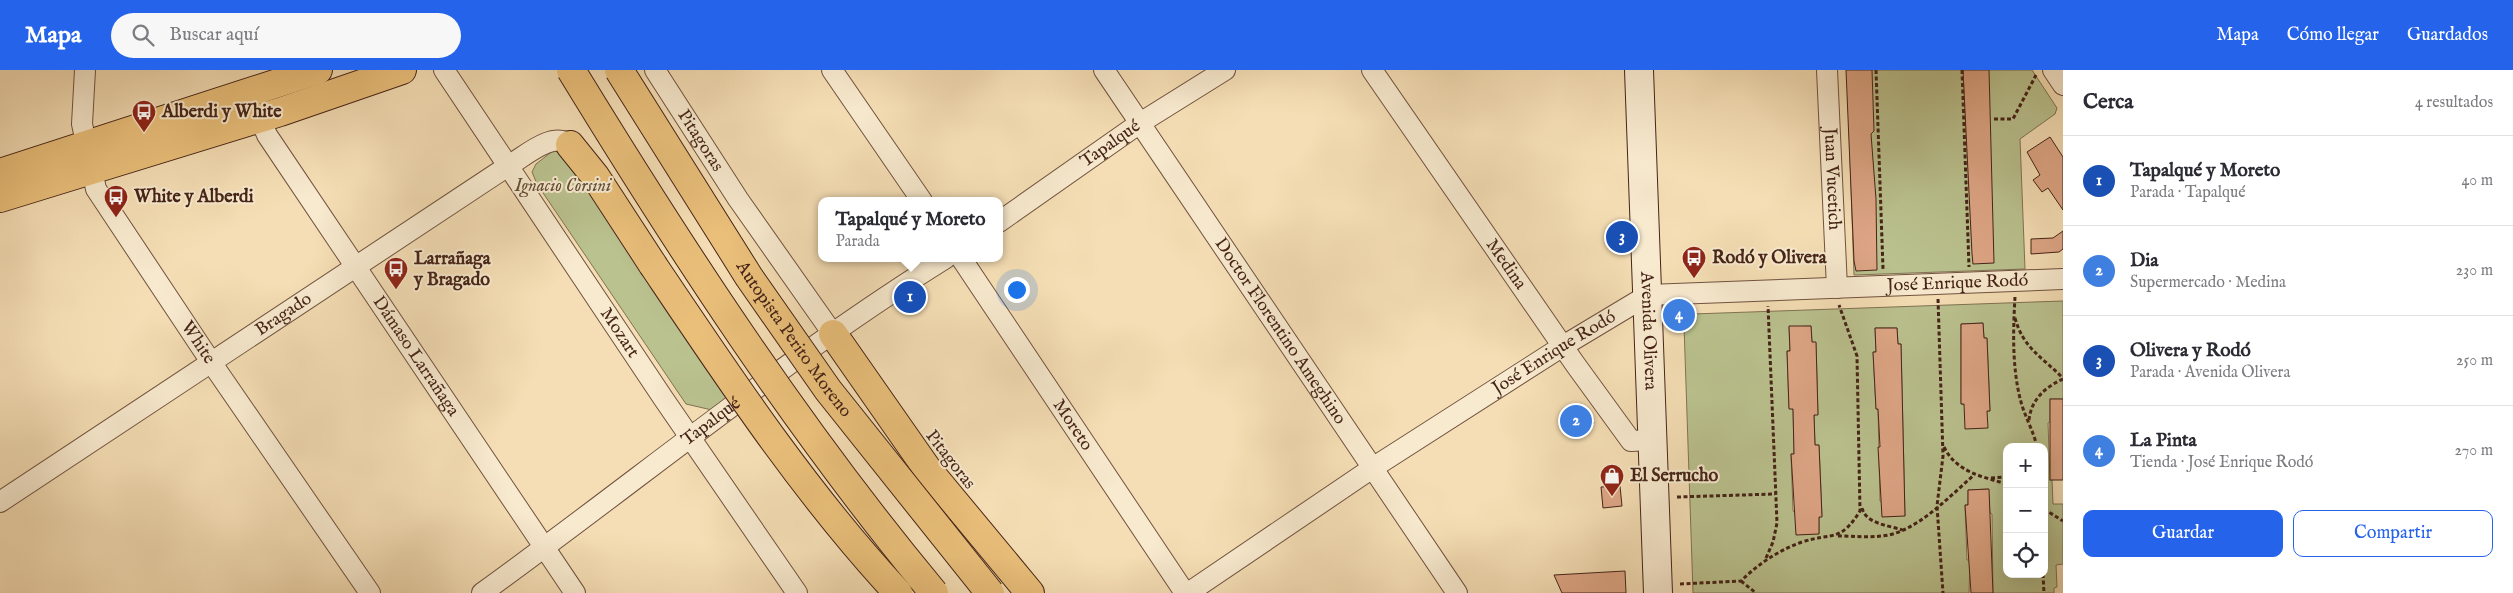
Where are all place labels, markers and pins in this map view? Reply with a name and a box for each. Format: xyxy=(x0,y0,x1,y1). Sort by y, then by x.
bus stop icon: Alberdi y White xyxy=(131,99,157,133)
place label: Alberdi y White xyxy=(161,101,282,124)
bus stop icon: White y Alberdi xyxy=(103,184,129,218)
place label: White y Alberdi xyxy=(133,186,254,209)
pin: 3 xyxy=(1606,218,1638,256)
bus stop icon: Rodó y Olivera xyxy=(1681,245,1707,279)
place label: Rodó y Olivera xyxy=(1712,247,1828,270)
place label: Larrañaga y Bragado xyxy=(413,248,492,292)
bus stop icon: Larrañaga y Bragado xyxy=(383,256,409,290)
pin: 1 xyxy=(894,278,926,316)
pin: 4 xyxy=(1663,296,1695,334)
pin: 2 xyxy=(1560,402,1592,440)
shop icon: El Serrucho xyxy=(1599,463,1625,497)
place label: El Serrucho xyxy=(1630,465,1719,488)

